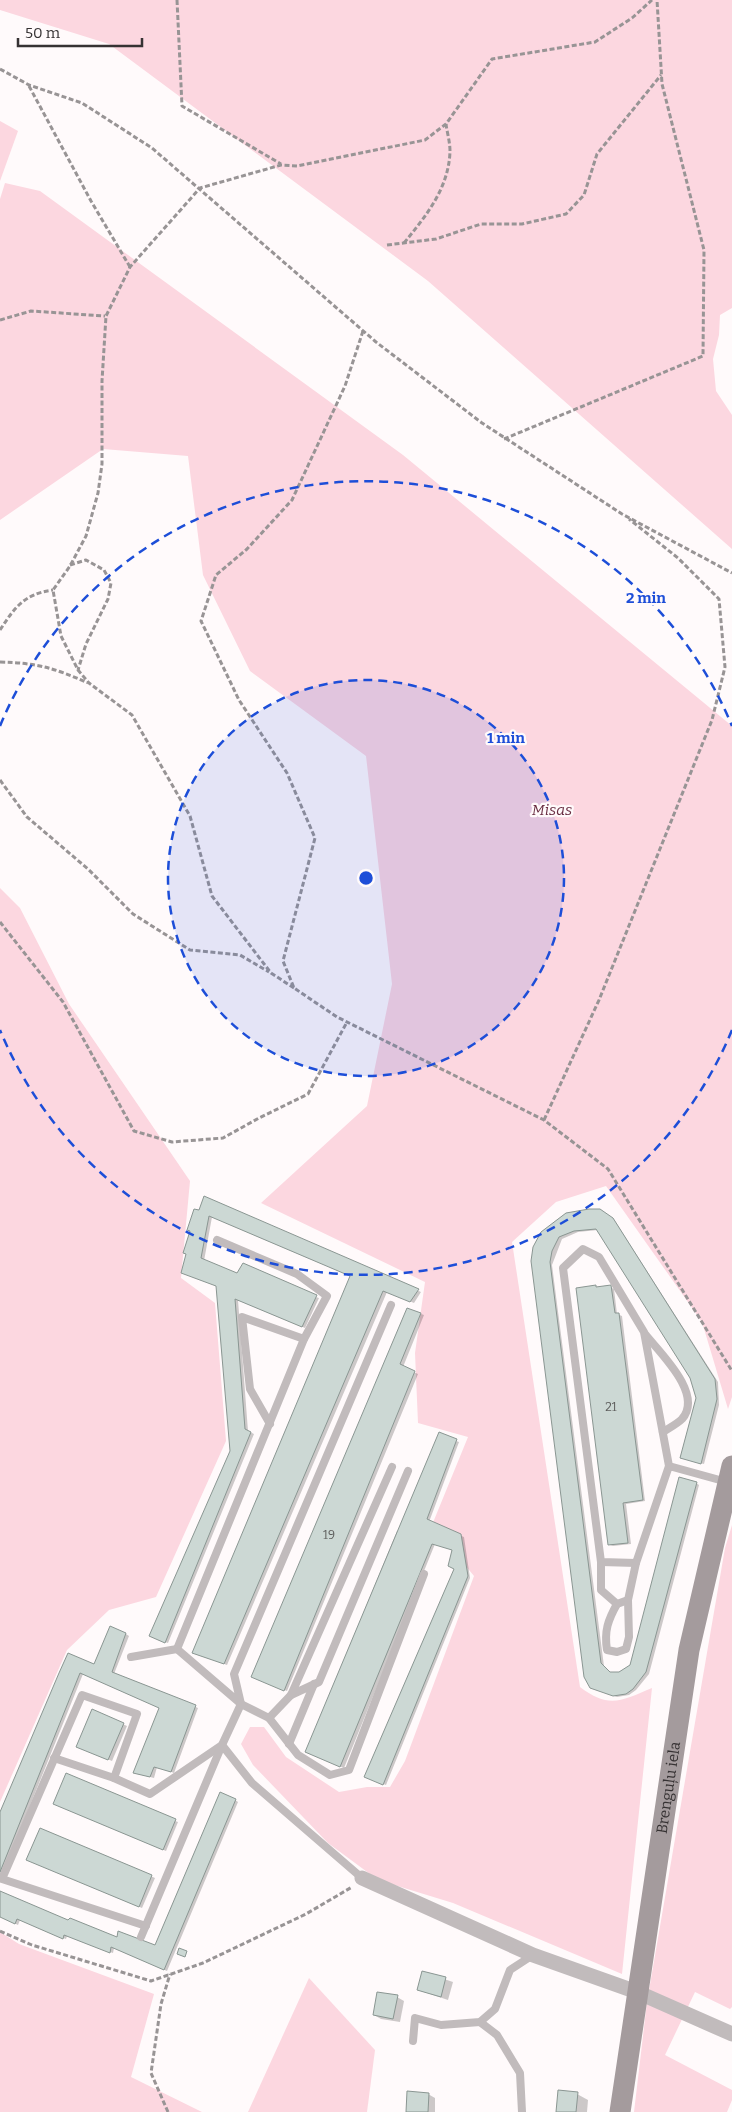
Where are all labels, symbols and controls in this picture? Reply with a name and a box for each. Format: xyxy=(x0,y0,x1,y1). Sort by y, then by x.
scale bar xyxy=(18,15,141,47)
text: 50 m xyxy=(25,24,61,42)
text: 2 min xyxy=(626,589,666,607)
text: 1 min xyxy=(487,729,525,747)
park label: Misas xyxy=(532,801,572,819)
centre of rings xyxy=(357,869,375,887)
house number: 21 xyxy=(605,1400,617,1414)
house number: 19 xyxy=(323,1528,335,1542)
street label: Brenguļu iela xyxy=(653,1740,684,1835)

